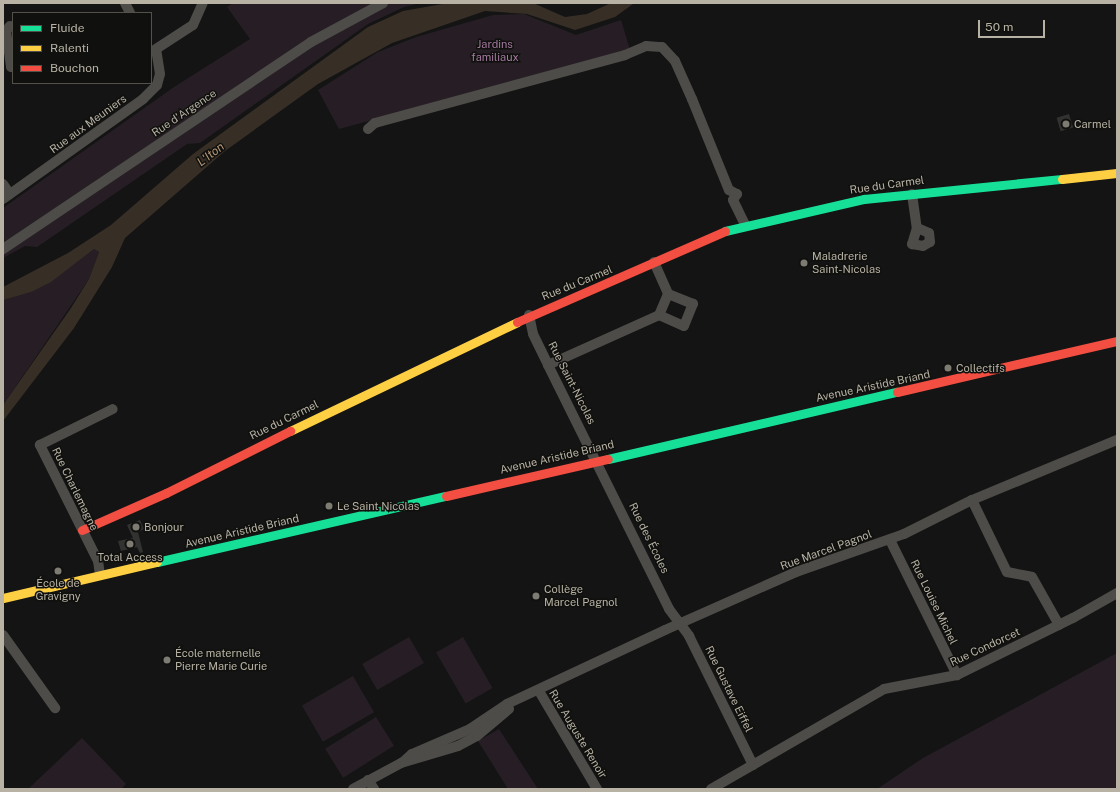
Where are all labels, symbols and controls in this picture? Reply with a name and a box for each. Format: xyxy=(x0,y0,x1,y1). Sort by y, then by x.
legend xyxy=(12,12,152,84)
scale bar xyxy=(980,12,1047,38)
text: 50 m xyxy=(985,20,1013,34)
text: Fluide xyxy=(50,21,85,35)
park label: Jardins familiaux xyxy=(471,38,519,64)
text: Ralenti xyxy=(50,41,89,55)
text: Bouchon xyxy=(50,61,99,75)
street label: Rue d'Argence xyxy=(149,87,219,139)
street label: Rue aux Meuniers xyxy=(47,92,129,156)
place label: Carmel xyxy=(1074,117,1111,131)
marker: Carmel xyxy=(1061,119,1071,129)
water label: L'Iton xyxy=(195,140,227,170)
street label: Rue du Carmel xyxy=(849,173,925,197)
place label: Maladrerie Saint-Nicolas xyxy=(812,250,881,276)
marker: Maladrerie Saint-Nicolas xyxy=(799,258,809,268)
street label: Rue du Carmel xyxy=(540,263,614,303)
street label: Rue Saint-Nicolas xyxy=(545,339,599,427)
place label: Collectifs xyxy=(956,361,1005,375)
marker: Collectifs xyxy=(943,363,953,373)
street label: Avenue Aristide Briand xyxy=(815,367,931,405)
street label: Rue du Carmel xyxy=(247,398,321,442)
street label: Avenue Aristide Briand xyxy=(499,437,615,477)
street label: Rue Charlemagne xyxy=(49,445,101,533)
place label: Le Saint Nicolas xyxy=(337,499,419,513)
street label: Rue des Écoles xyxy=(626,500,672,576)
marker: Le Saint Nicolas xyxy=(324,501,334,511)
street label: Avenue Aristide Briand xyxy=(184,511,300,551)
place label: Bonjour xyxy=(144,520,184,534)
marker: Bonjour xyxy=(131,522,141,532)
street label: Rue Marcel Pagnol xyxy=(778,527,874,573)
marker: Total Access xyxy=(125,539,135,549)
place label: Total Access xyxy=(98,550,162,564)
street label: Rue Louise Michel xyxy=(908,557,960,647)
marker: École de Gravigny xyxy=(53,566,63,576)
place label: École de Gravigny xyxy=(35,577,81,603)
place label: Collège Marcel Pagnol xyxy=(544,583,618,609)
marker: Collège Marcel Pagnol xyxy=(531,591,541,601)
street label: Rue Condorcet xyxy=(948,625,1022,669)
street label: Rue Gustave Eiffel xyxy=(702,644,756,734)
place label: École maternelle Pierre Marie Curie xyxy=(175,647,267,673)
marker: École maternelle Pierre Marie Curie xyxy=(162,655,172,665)
street label: Rue Auguste Renoir xyxy=(546,687,610,781)

